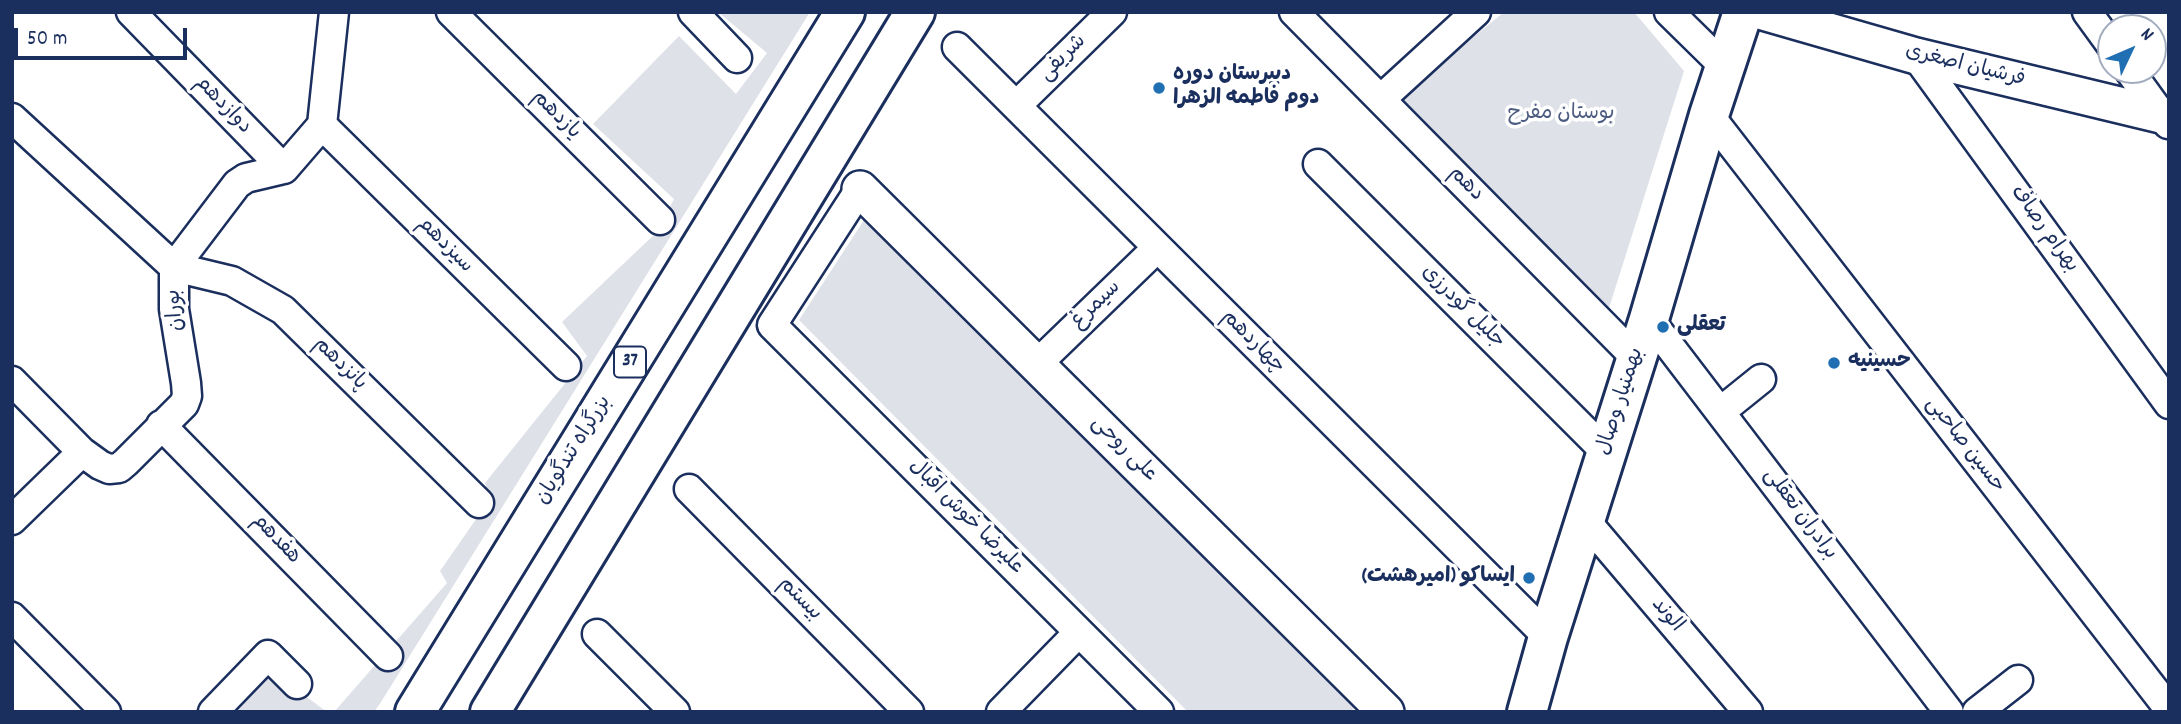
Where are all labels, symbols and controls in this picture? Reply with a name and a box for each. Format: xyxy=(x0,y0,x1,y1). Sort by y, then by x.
scale bar xyxy=(18,14,191,58)
north arrow xyxy=(2097,14,2167,84)
text: N xyxy=(2133,23,2159,48)
text: 50 m xyxy=(27,25,67,55)
street label: شریفی xyxy=(1035,30,1093,88)
street label: فرشیان اصغری xyxy=(1902,40,2028,94)
place label: دبیرستان دوره دوم فاطمه الزهرا xyxy=(1173,63,1319,113)
street label: دوازدهم xyxy=(188,72,256,140)
marker: دبیرستان دوره دوم فاطمه الزهرا xyxy=(1151,80,1167,96)
street label: یازدهم xyxy=(525,86,585,146)
park label: بوستان مفرح xyxy=(1507,102,1615,128)
street label: دهم xyxy=(1442,162,1488,208)
street label: بهرام رصاف xyxy=(2003,182,2083,278)
street label: سیزدهم xyxy=(410,212,478,280)
street label: جلیل گودرزی xyxy=(1415,261,1509,355)
street label: سیمرغ xyxy=(1067,276,1127,336)
street label: بوران xyxy=(163,288,191,332)
street label: چهاردهم xyxy=(1215,306,1289,380)
place label: تعقلی xyxy=(1677,314,1726,340)
marker: تعقلی xyxy=(1655,319,1671,335)
street label: پانزدهم xyxy=(307,333,371,397)
street label: بهمنیار وصال xyxy=(1593,345,1651,459)
road number: 37 xyxy=(614,346,646,378)
place label: حسینیه xyxy=(1848,350,1911,376)
marker: حسینیه xyxy=(1826,355,1842,371)
street label: بزرگراه تندگویان xyxy=(531,392,619,510)
street label: حسین صاحبی xyxy=(1919,393,2009,499)
street label: علی روحی xyxy=(1085,412,1161,488)
street label: علیرضا خوش اقبال xyxy=(902,455,1028,581)
street label: برادران تعقلی xyxy=(1756,464,1842,566)
street label: هفدهم xyxy=(245,509,305,571)
place label: ایساکو (امیرهشت) xyxy=(1362,565,1515,591)
marker: ایساکو (امیرهشت) xyxy=(1521,570,1537,586)
street label: بیستم xyxy=(772,573,826,627)
street label: الوند xyxy=(1644,594,1688,638)

